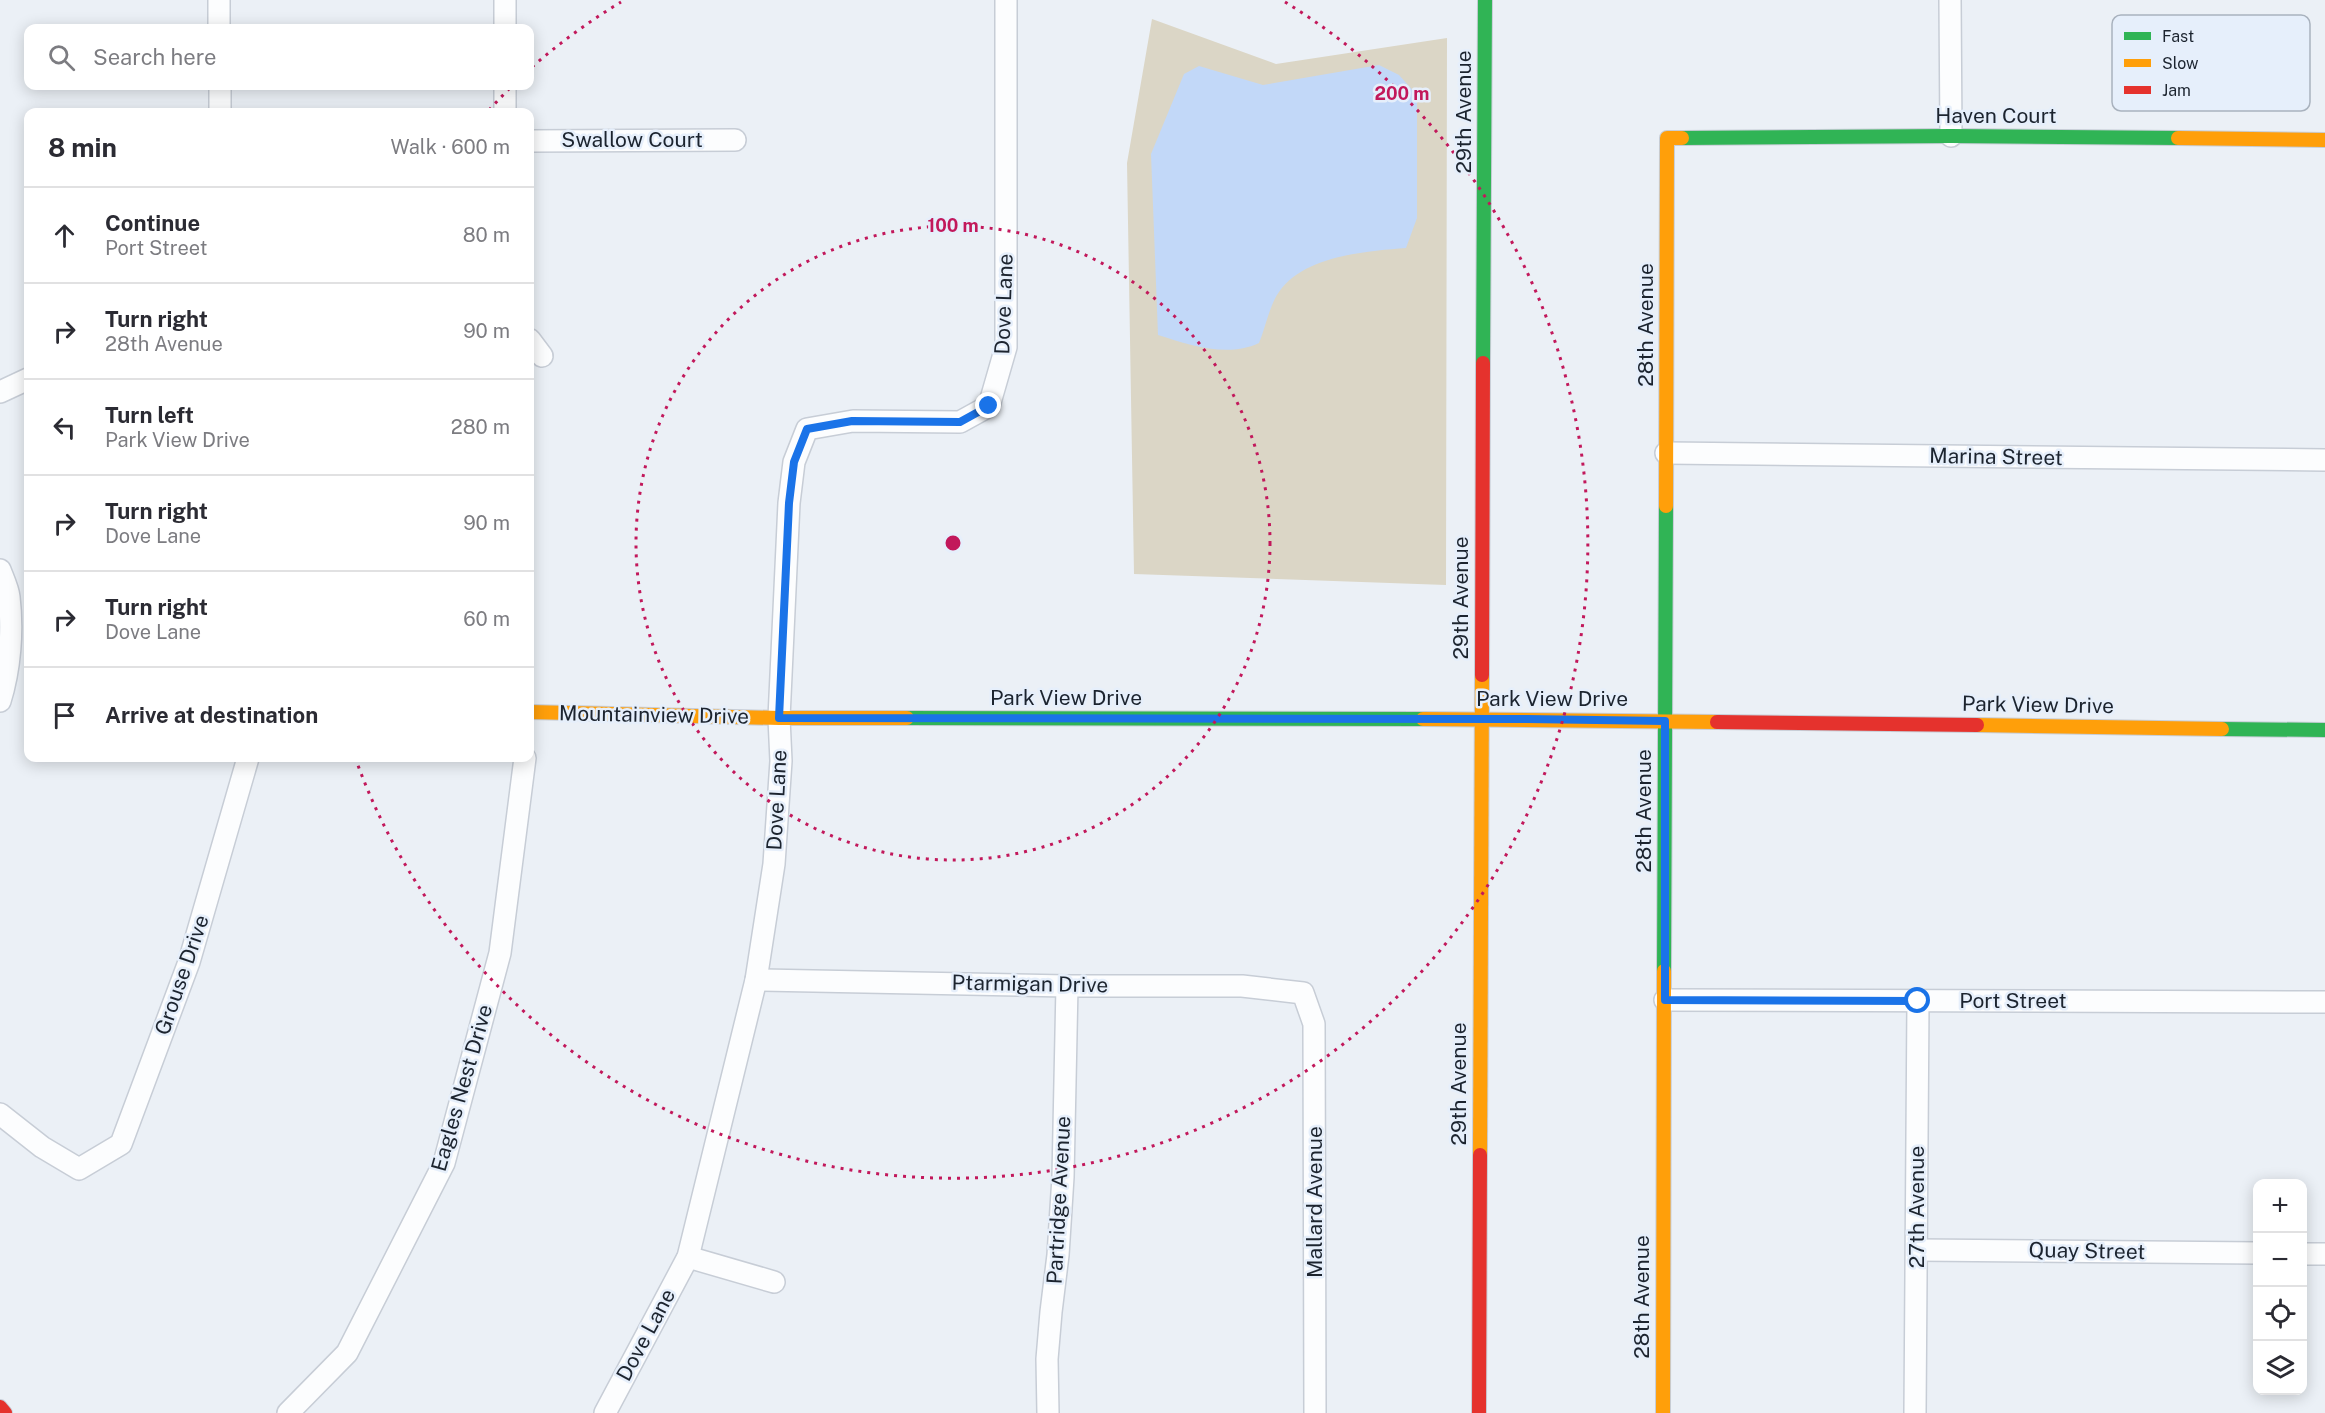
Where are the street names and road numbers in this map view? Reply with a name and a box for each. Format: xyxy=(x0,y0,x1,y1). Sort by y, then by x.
street label: 29th Avenue xyxy=(1451,50,1476,174)
street label: Haven Court xyxy=(1935,103,2057,128)
street label: Swallow Court xyxy=(561,127,703,152)
street label: Dove Lane xyxy=(989,253,1018,355)
street label: 28th Avenue xyxy=(1633,263,1658,387)
street label: Marina Street xyxy=(1929,443,2063,470)
street label: 29th Avenue xyxy=(1448,536,1473,660)
street label: Park View Drive xyxy=(990,685,1142,710)
street label: Park View Drive xyxy=(1476,686,1628,711)
street label: Park View Drive xyxy=(1962,691,2114,718)
street label: Mountainview Drive xyxy=(559,700,749,729)
street label: Dove Lane xyxy=(761,749,792,851)
street label: 28th Avenue xyxy=(1631,749,1656,873)
street label: Grouse Drive xyxy=(149,912,214,1038)
street label: Ptarmigan Drive xyxy=(951,970,1109,997)
street label: Port Street xyxy=(1959,988,2067,1013)
street label: Eagles Nest Drive xyxy=(426,1002,497,1174)
street label: 29th Avenue xyxy=(1446,1022,1471,1146)
street label: Partridge Avenue xyxy=(1042,1115,1075,1285)
street label: Mallard Avenue xyxy=(1302,1126,1327,1278)
street label: 27th Avenue xyxy=(1904,1146,1929,1268)
street label: 28th Avenue xyxy=(1629,1235,1654,1359)
street label: Quay Street xyxy=(2028,1237,2146,1264)
street label: Dove Lane xyxy=(611,1284,680,1385)

